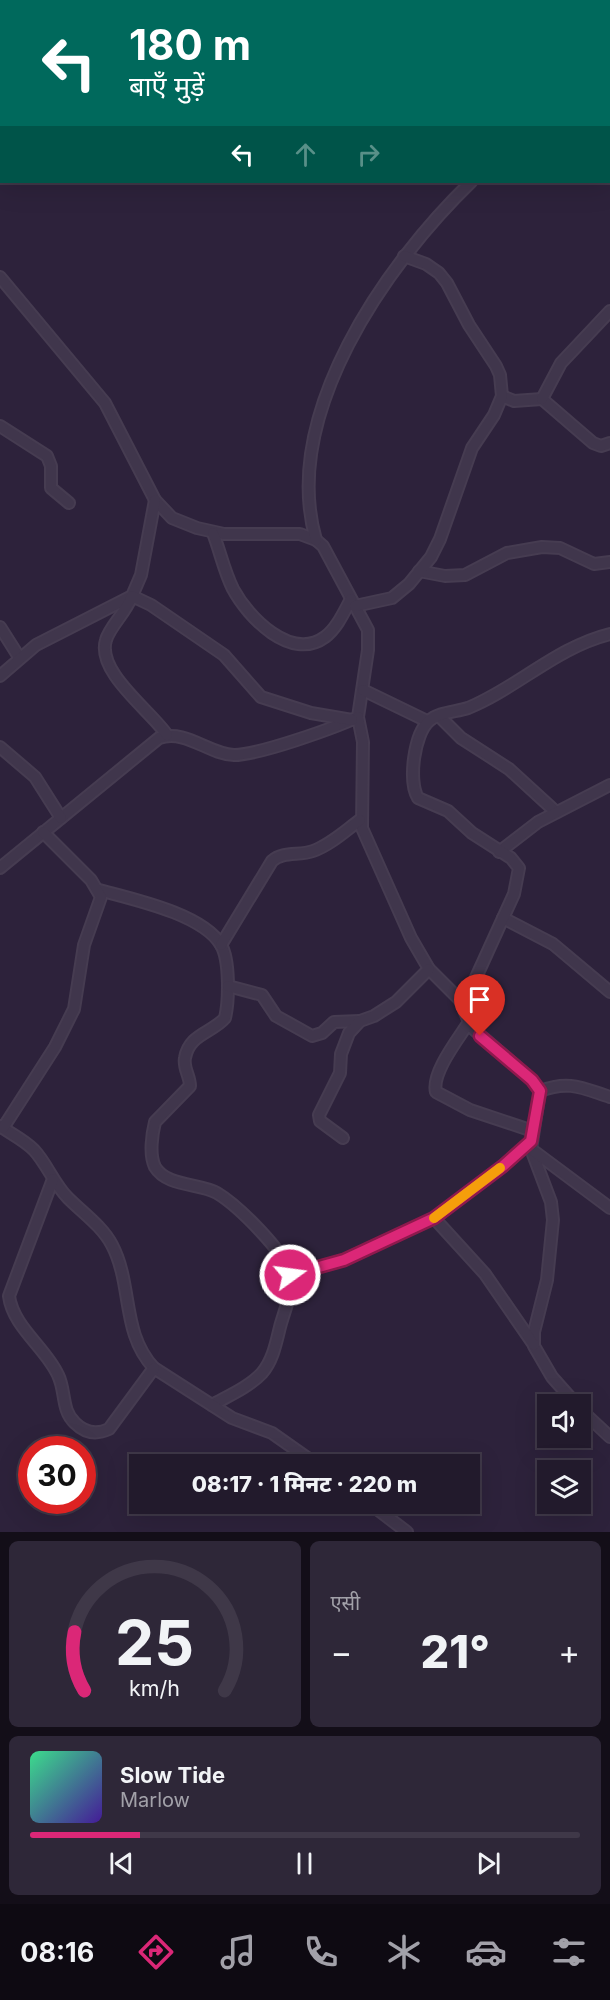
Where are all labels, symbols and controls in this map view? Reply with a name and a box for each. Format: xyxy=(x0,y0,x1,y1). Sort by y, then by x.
text: 180 m xyxy=(129,19,251,70)
icon: left xyxy=(30,24,108,102)
text: बाएँ मुड़ें xyxy=(129,70,205,103)
icon: left xyxy=(226,138,259,171)
icon: ahead xyxy=(289,138,322,171)
icon: right xyxy=(352,138,385,171)
pin xyxy=(454,974,505,1036)
icon: arrive xyxy=(463,983,496,1016)
position arrow xyxy=(258,1243,322,1307)
map controls xyxy=(537,1394,591,1514)
button: sound xyxy=(537,1394,591,1448)
speed limit sign: 30 xyxy=(18,1436,96,1514)
button: layers xyxy=(537,1460,591,1514)
text: 08:17 · 1 मिनट · 220 m xyxy=(192,1471,417,1497)
text: एसी xyxy=(331,1591,360,1615)
text: 25 xyxy=(115,1605,194,1680)
text: 21° xyxy=(421,1624,490,1679)
text: − xyxy=(331,1632,352,1672)
text: + xyxy=(558,1632,580,1672)
text: km/h xyxy=(129,1675,180,1701)
text: Slow Tide xyxy=(120,1762,225,1788)
text: Marlow xyxy=(120,1788,190,1812)
icon: previous xyxy=(105,1847,138,1880)
icon: pause xyxy=(288,1847,321,1880)
icon: next xyxy=(472,1847,505,1880)
icon: directions xyxy=(135,1931,177,1973)
icon: music xyxy=(217,1931,259,1973)
icon: phone xyxy=(300,1931,342,1973)
icon: climate xyxy=(383,1931,425,1973)
icon: car xyxy=(465,1931,507,1973)
icon: filters xyxy=(548,1931,590,1973)
text: 08:16 xyxy=(20,1936,94,1969)

